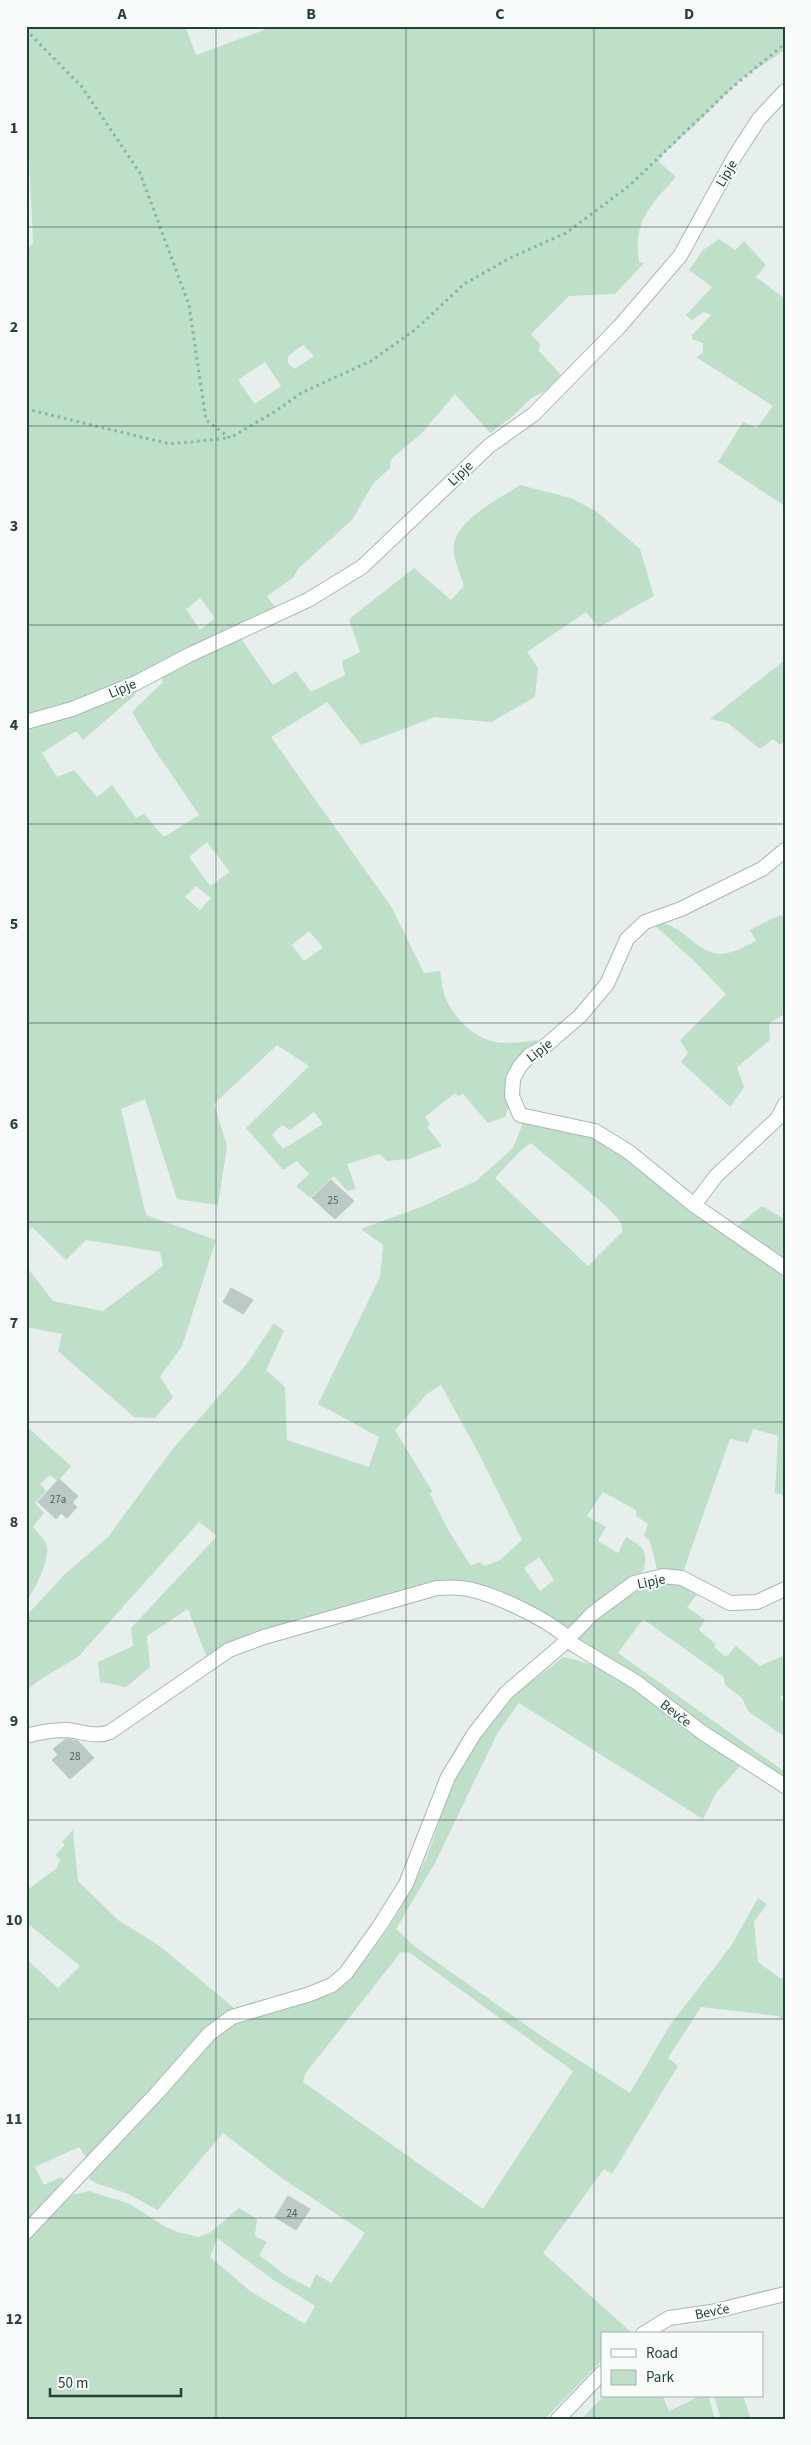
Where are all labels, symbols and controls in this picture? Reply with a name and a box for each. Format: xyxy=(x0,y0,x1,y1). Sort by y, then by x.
text: A xyxy=(116,3,127,25)
text: B xyxy=(306,3,316,25)
text: C xyxy=(495,3,505,25)
text: D xyxy=(684,3,694,25)
text: 1 xyxy=(10,117,18,139)
street label: Lipje xyxy=(711,156,743,191)
text: 2 xyxy=(10,316,18,338)
street label: Lipje xyxy=(444,457,478,491)
text: 3 xyxy=(10,515,18,537)
street label: Lipje xyxy=(105,674,139,704)
text: 4 xyxy=(10,714,19,736)
text: 5 xyxy=(10,913,18,935)
street label: Lipje xyxy=(522,1034,557,1067)
text: 6 xyxy=(10,1113,18,1135)
house number: 25 xyxy=(328,1193,338,1208)
text: 7 xyxy=(10,1312,18,1334)
house number: 27a xyxy=(50,1492,66,1507)
text: 8 xyxy=(10,1511,18,1533)
street label: Lipje xyxy=(635,1569,667,1595)
street label: Bevče xyxy=(656,1695,695,1732)
text: 9 xyxy=(10,1710,18,1732)
house number: 28 xyxy=(70,1749,81,1764)
text: 10 xyxy=(6,1909,22,1931)
text: 11 xyxy=(6,2108,22,2130)
house number: 24 xyxy=(287,2206,298,2221)
street label: Bevče xyxy=(693,2299,731,2325)
text: 12 xyxy=(6,2308,22,2330)
legend xyxy=(601,2332,764,2398)
text: Road xyxy=(646,2343,678,2364)
scale bar xyxy=(50,2365,181,2397)
text: Park xyxy=(646,2367,675,2388)
text: 50 m xyxy=(58,2373,88,2394)

